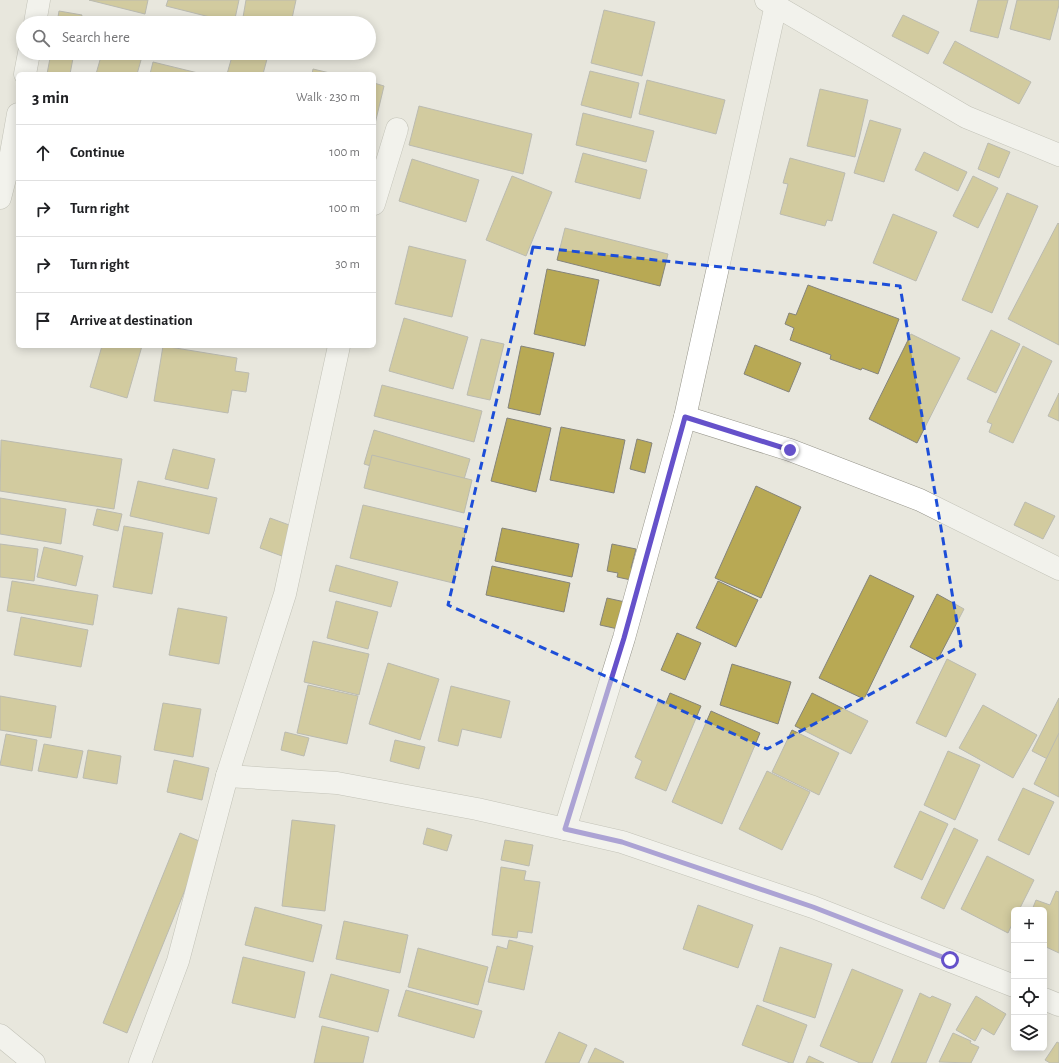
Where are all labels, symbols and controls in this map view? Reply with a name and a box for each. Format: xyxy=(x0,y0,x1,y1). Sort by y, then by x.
search box xyxy=(16,16,376,60)
icon: search xyxy=(30,27,52,49)
text: Search here xyxy=(62,30,130,45)
text: 3 min xyxy=(32,89,69,106)
text: Walk · 230 m xyxy=(296,91,360,104)
icon: ahead xyxy=(32,142,54,164)
text: Continue xyxy=(70,145,125,160)
text: 100 m xyxy=(329,146,360,159)
icon: right xyxy=(32,198,54,220)
text: Turn right xyxy=(70,201,129,216)
text: 100 m xyxy=(329,202,360,215)
icon: right xyxy=(32,254,54,276)
text: Turn right xyxy=(70,257,129,272)
text: 30 m xyxy=(335,258,360,271)
icon: arrive xyxy=(32,310,54,332)
text: Arrive at destination xyxy=(70,313,193,328)
route end xyxy=(781,441,799,459)
map controls xyxy=(1011,907,1047,1051)
button: + xyxy=(1011,907,1047,943)
button: − xyxy=(1011,943,1047,979)
route start xyxy=(941,951,959,969)
button: locate xyxy=(1011,979,1047,1015)
button: layers xyxy=(1011,1015,1047,1051)

